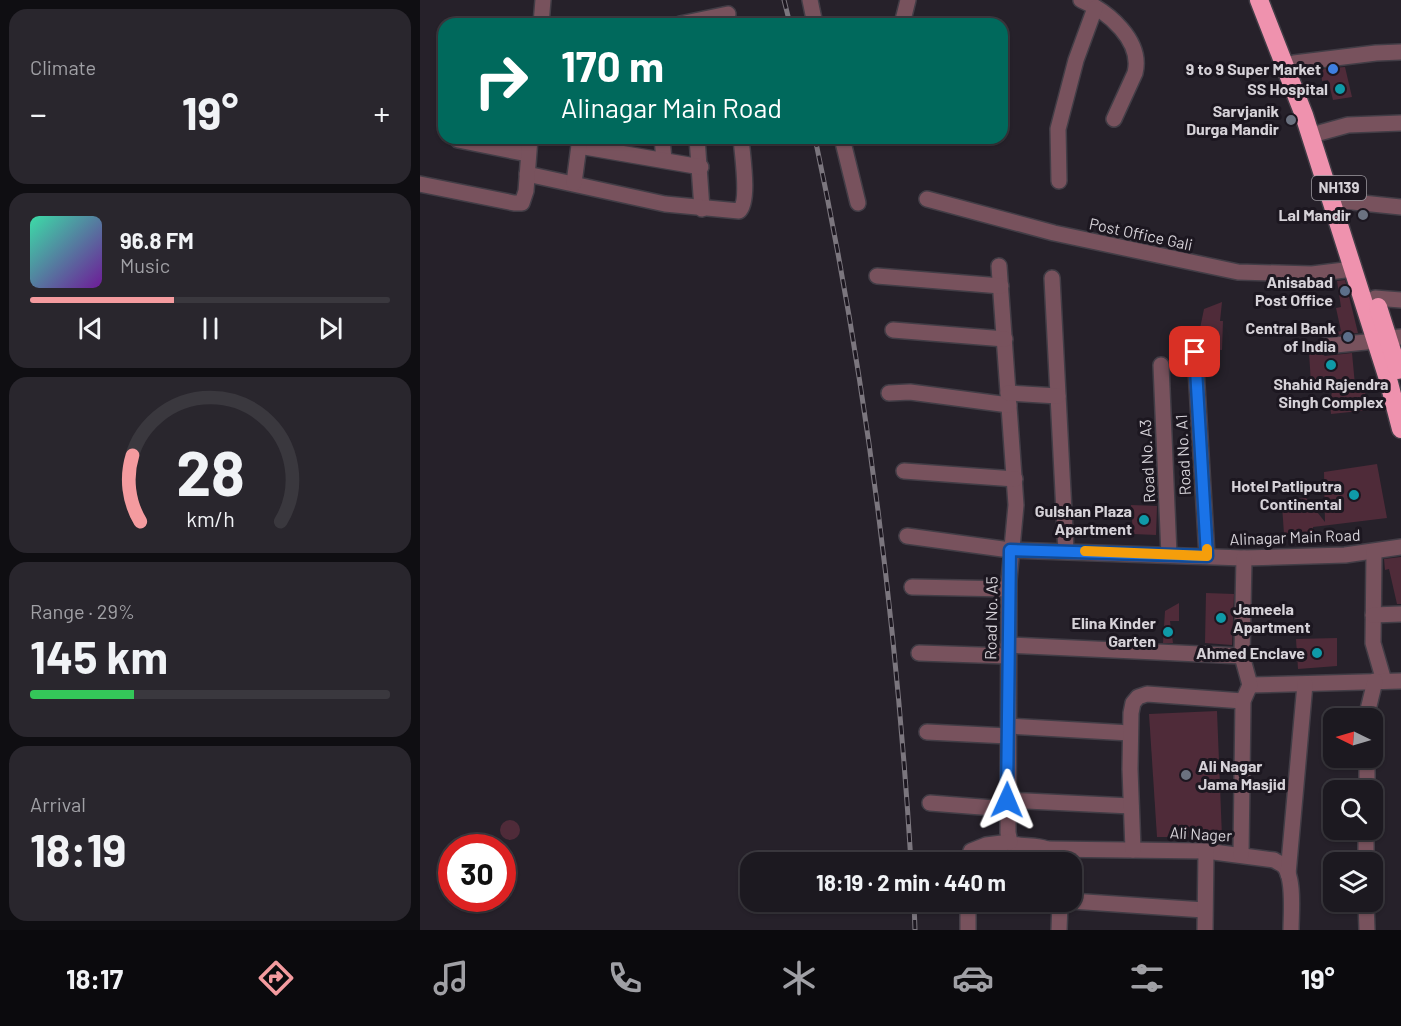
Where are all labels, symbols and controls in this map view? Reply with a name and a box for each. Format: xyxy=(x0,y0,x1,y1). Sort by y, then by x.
text: 170 m xyxy=(561,40,664,90)
icon: right xyxy=(462,42,540,120)
text: Climate xyxy=(30,55,96,79)
place label: 9 to 9 Super Market xyxy=(1186,59,1321,78)
marker: 9 to 9 Super Market xyxy=(1326,62,1340,76)
place label: SS Hospital xyxy=(1247,79,1328,98)
marker: SS Hospital xyxy=(1333,82,1347,96)
text: 19° xyxy=(182,85,238,139)
text: Alinagar Main Road xyxy=(561,91,782,123)
text: − xyxy=(30,93,47,133)
text: + xyxy=(374,93,390,133)
place label: Sarvjanik Durga Mandir xyxy=(1186,101,1279,138)
marker: Sarvjanik Durga Mandir xyxy=(1284,113,1298,127)
road number: NH139 xyxy=(1312,176,1366,200)
place label: Lal Mandir xyxy=(1278,205,1351,224)
marker: Lal Mandir xyxy=(1356,208,1370,222)
street label: Post Office Gali xyxy=(1088,213,1195,254)
text: 96.8 FM xyxy=(120,227,194,253)
text: Music xyxy=(120,253,170,277)
place label: Anisabad Post Office xyxy=(1255,272,1333,309)
marker: Anisabad Post Office xyxy=(1338,284,1352,298)
icon: previous xyxy=(74,312,107,345)
icon: pause xyxy=(194,312,227,345)
icon: next xyxy=(314,312,347,345)
place label: Central Bank of India xyxy=(1246,318,1336,355)
pin xyxy=(1169,326,1220,377)
marker: Central Bank of India xyxy=(1341,330,1355,344)
icon: arrive xyxy=(1178,335,1211,368)
marker: Shahid Rajendra Singh Complex xyxy=(1324,358,1338,372)
place label: Shahid Rajendra Singh Complex xyxy=(1273,374,1389,411)
street label: Road No. A1 xyxy=(1171,414,1194,496)
street label: Road No. A3 xyxy=(1135,419,1158,503)
text: 28 xyxy=(176,434,244,508)
place label: Hotel Patliputra Continental xyxy=(1231,476,1342,513)
marker: Hotel Patliputra Continental xyxy=(1347,488,1361,502)
place label: Gulshan Plaza Apartment xyxy=(1035,501,1132,538)
text: km/h xyxy=(186,506,234,531)
marker: Gulshan Plaza Apartment xyxy=(1137,513,1151,527)
street label: Alinagar Main Road xyxy=(1229,525,1361,548)
street label: Road No. A5 xyxy=(980,576,1001,660)
text: Range · 29% xyxy=(30,599,135,623)
place label: Jameela Apartment xyxy=(1233,599,1310,636)
marker: Jameela Apartment xyxy=(1214,611,1228,625)
place label: Elina Kinder Garten xyxy=(1072,613,1156,650)
marker: Elina Kinder Garten xyxy=(1161,625,1175,639)
text: 145 km xyxy=(30,629,168,683)
place label: Ahmed Enclave xyxy=(1196,643,1305,662)
marker: Ahmed Enclave xyxy=(1310,646,1324,660)
north arrow xyxy=(1323,708,1383,768)
map controls xyxy=(1323,708,1383,912)
place label: Ali Nagar Jama Masjid xyxy=(1198,756,1286,793)
position arrow xyxy=(975,768,1039,832)
marker: Ali Nagar Jama Masjid xyxy=(1179,768,1193,782)
button: search xyxy=(1323,780,1383,840)
text: Arrival xyxy=(30,792,86,816)
text: 18:19 xyxy=(30,822,126,876)
street label: Ali Nager xyxy=(1169,822,1233,845)
speed limit sign: 30 xyxy=(438,834,516,912)
button: layers xyxy=(1323,852,1383,912)
text: 18:19 · 2 min · 440 m xyxy=(816,869,1006,895)
icon: directions xyxy=(255,957,297,999)
icon: music xyxy=(430,957,472,999)
icon: phone xyxy=(604,957,646,999)
icon: climate xyxy=(778,957,820,999)
icon: car xyxy=(952,957,994,999)
icon: filters xyxy=(1126,957,1168,999)
text: 18:17 xyxy=(66,962,123,994)
text: 19° xyxy=(1301,962,1335,994)

